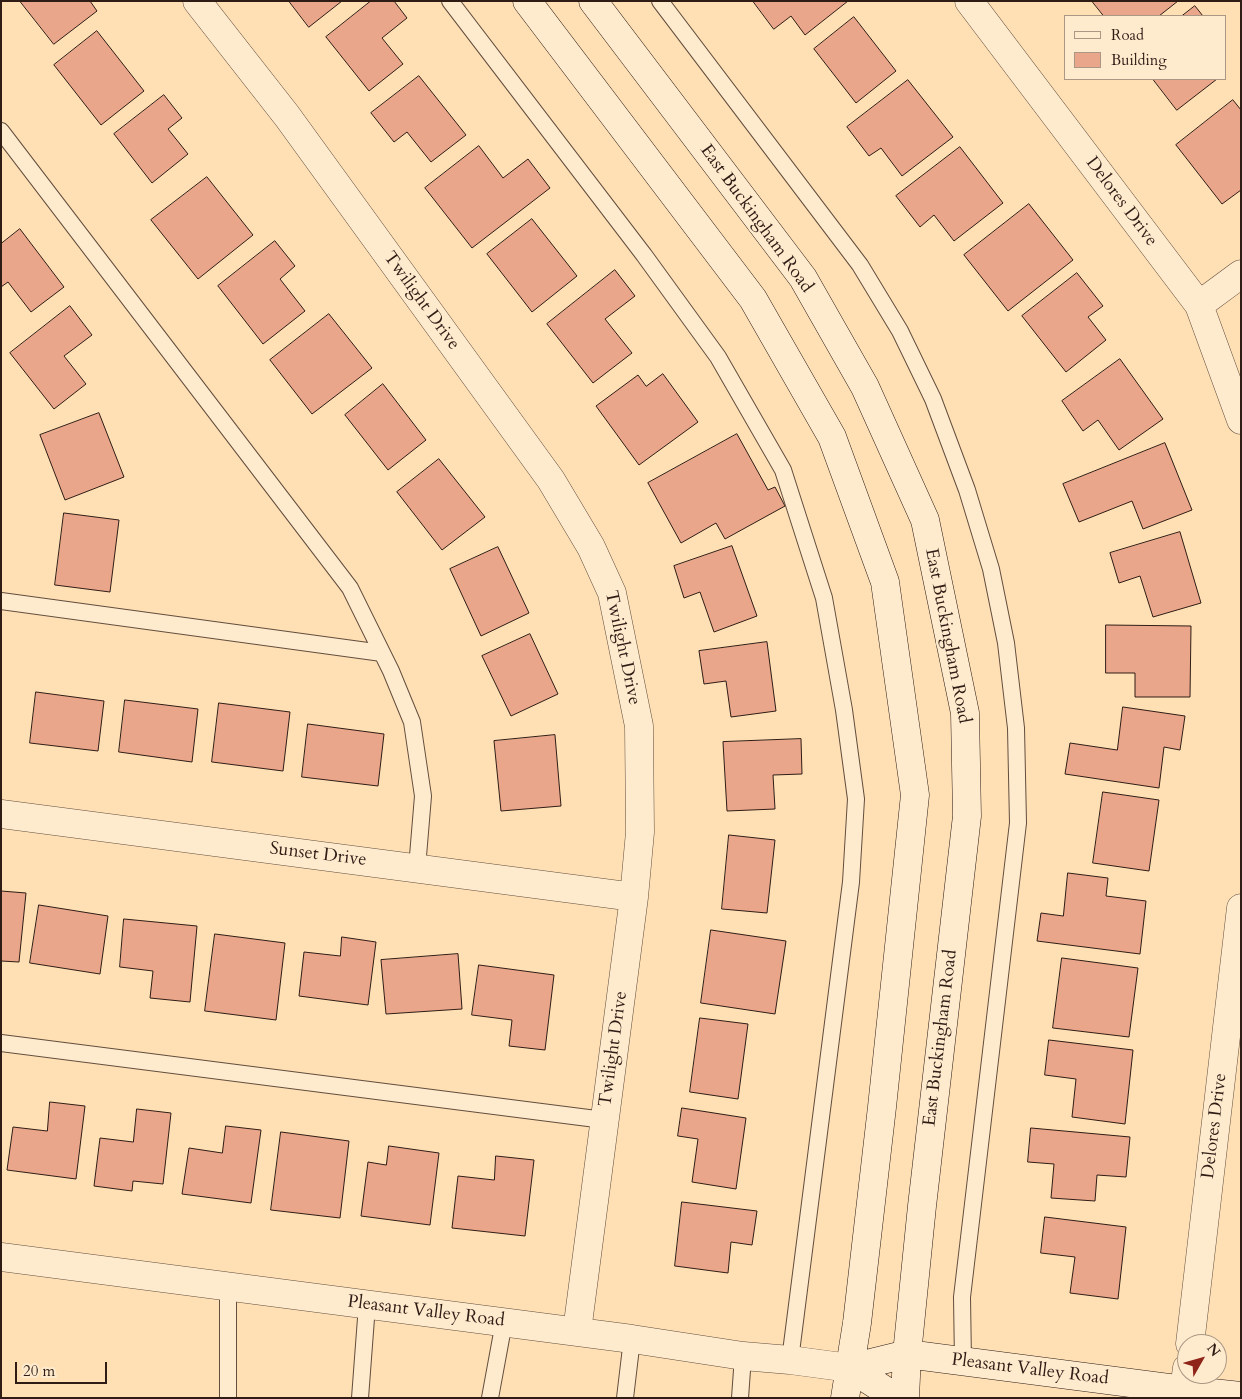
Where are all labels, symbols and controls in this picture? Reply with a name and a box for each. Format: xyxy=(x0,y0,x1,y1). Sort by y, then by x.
legend xyxy=(1064,15,1227,80)
text: Road xyxy=(1111,25,1144,45)
text: Building xyxy=(1111,50,1167,70)
street label: East Buckingham Road xyxy=(695,141,817,297)
street label: Delores Drive xyxy=(1080,153,1162,251)
street label: Twilight Drive xyxy=(378,248,464,354)
street label: East Buckingham Road xyxy=(919,547,975,725)
street label: Twilight Drive xyxy=(599,589,645,707)
street label: Sunset Drive xyxy=(268,838,368,872)
street label: East Buckingham Road xyxy=(919,948,963,1128)
street label: Twilight Drive xyxy=(595,990,633,1108)
street label: Delores Drive xyxy=(1198,1072,1232,1180)
street label: Pleasant Valley Road xyxy=(346,1292,506,1332)
north arrow xyxy=(1177,1334,1227,1384)
text: N xyxy=(1202,1339,1225,1361)
street label: Pleasant Valley Road xyxy=(950,1350,1110,1390)
scale bar xyxy=(18,1352,110,1384)
text: 20 m xyxy=(23,1361,55,1381)

